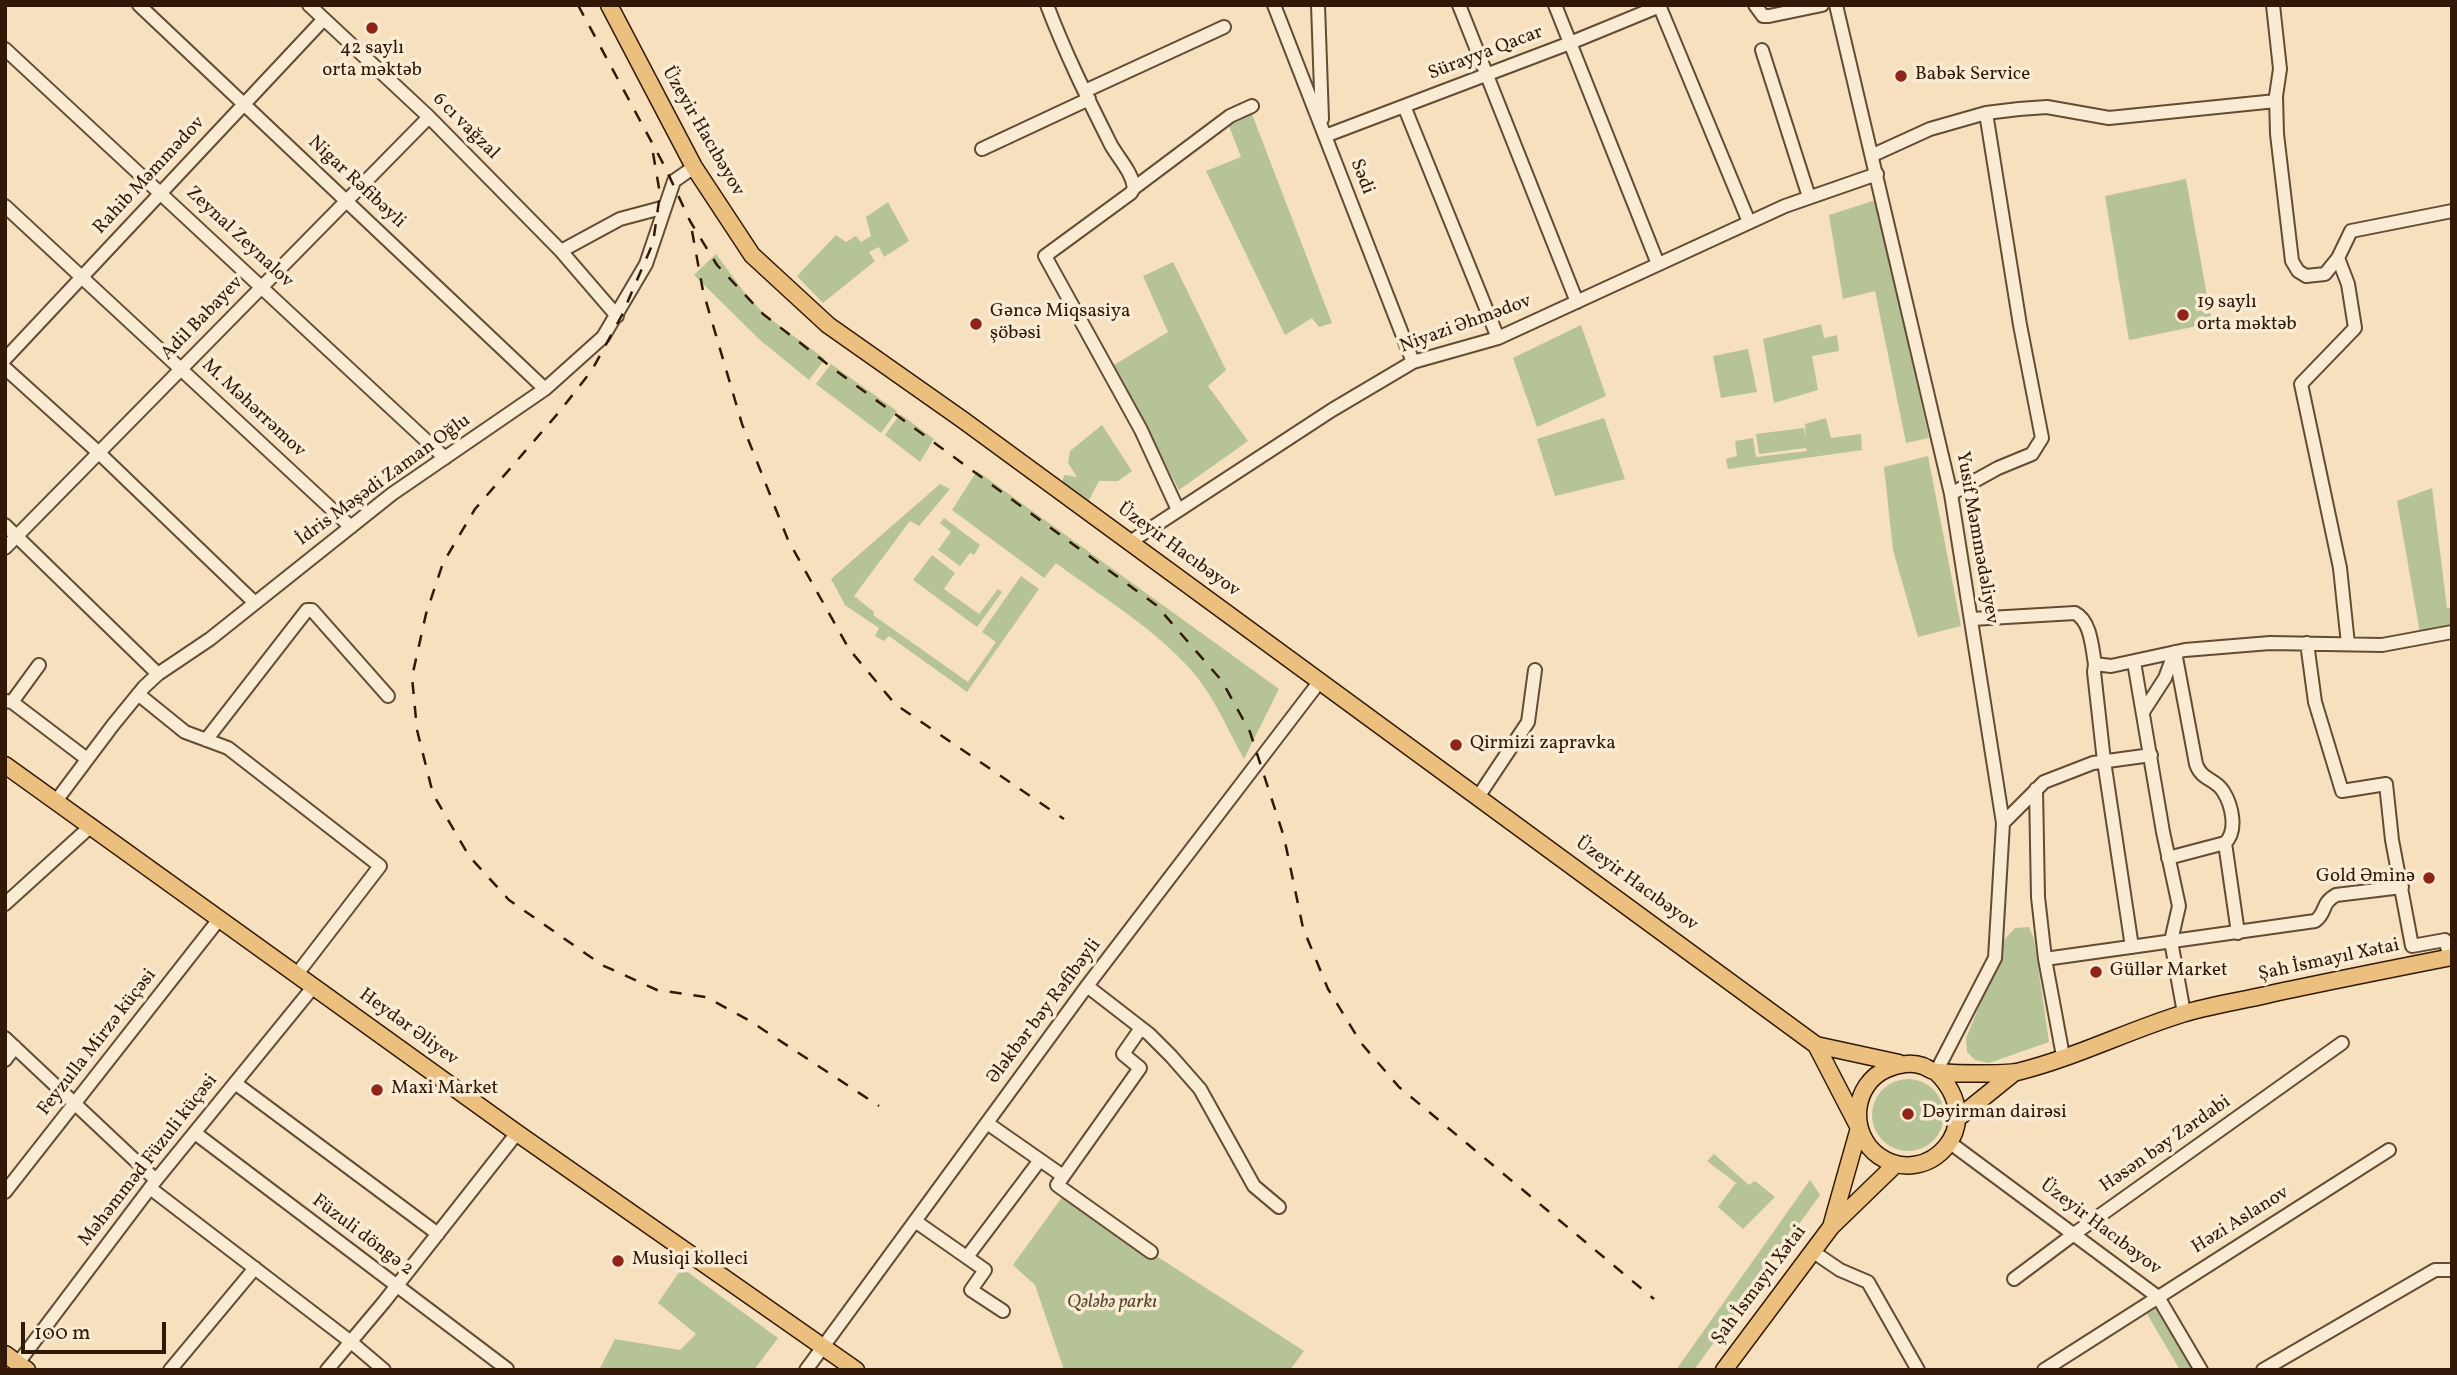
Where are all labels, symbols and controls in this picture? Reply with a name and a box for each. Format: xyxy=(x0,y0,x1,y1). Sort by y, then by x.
marker: 42 saylı orta məktəb xyxy=(364,20,380,36)
street label: Sürayya Qacar xyxy=(1425,22,1547,86)
place label: 42 saylı orta məktəb xyxy=(322,39,422,83)
street label: Üzeyir Hacıbəyov xyxy=(656,63,748,201)
place label: Babək Service xyxy=(1915,65,2030,87)
marker: Babək Service xyxy=(1893,68,1909,84)
street label: 6 cı vağzal xyxy=(427,89,503,165)
street label: Rahib Məmmədov xyxy=(89,112,211,240)
street label: Nigar Rəfibəyli xyxy=(302,132,410,234)
street label: Sədi xyxy=(1344,156,1378,198)
street label: Zeynal Zeynalov xyxy=(180,182,298,294)
street label: Adil Babayev xyxy=(157,272,249,366)
street label: Niyazi Əhmədov xyxy=(1397,291,1535,359)
place label: 19 saylı orta məktəb xyxy=(2197,293,2297,337)
place label: Gəncə Miqsasiya şöbəsi xyxy=(990,302,1131,346)
marker: 19 saylı orta məktəb xyxy=(2175,307,2191,323)
marker: Gəncə Miqsasiya şöbəsi xyxy=(968,316,984,332)
street label: M. Məhərrəmov xyxy=(196,355,310,463)
street label: İdris Məşədi Zaman Oğlu xyxy=(293,410,475,552)
street label: Yusif Məmmədəliyev xyxy=(1950,450,2002,626)
street label: Üzeyir Hacıbəyov xyxy=(1112,499,1244,603)
place label: Qirmizi zapravka xyxy=(1470,734,1616,756)
marker: Qirmizi zapravka xyxy=(1448,737,1464,753)
street label: Üzeyir Hacıbəyov xyxy=(1570,833,1702,937)
place label: Gold Əminə xyxy=(2316,867,2415,889)
marker: Gold Əminə xyxy=(2421,870,2437,886)
street label: Ələkbər bəy Rəfibəyli xyxy=(983,935,1107,1089)
street label: Şah İsmayıl Xətai xyxy=(2256,935,2402,987)
place label: Güllər Market xyxy=(2110,961,2228,983)
marker: Güllər Market xyxy=(2088,964,2104,980)
street label: Feyzulla Mirzə küçəsi xyxy=(34,965,162,1121)
street label: Heydər Əliyev xyxy=(354,984,462,1072)
street label: Məhəmməd Füzuli küçəsi xyxy=(75,1070,223,1252)
place label: Maxi Market xyxy=(391,1079,498,1101)
marker: Maxi Market xyxy=(369,1082,385,1098)
street label: Həsən bəy Zərdabi xyxy=(2096,1091,2236,1199)
place label: Dəyirman dairəsi xyxy=(1922,1103,2067,1125)
marker: Dəyirman dairəsi xyxy=(1900,1106,1916,1122)
street label: Üzeyir Hacıbəyov xyxy=(2035,1175,2165,1281)
street label: Həzi Aslanov xyxy=(2188,1182,2294,1260)
street label: Füzuli döngə 2 xyxy=(307,1190,417,1282)
street label: Şah İsmayıl Xətai xyxy=(1708,1222,1812,1350)
place label: Musiqi kolleci xyxy=(632,1250,748,1272)
marker: Musiqi kolleci xyxy=(610,1253,626,1269)
park label: Qələbə parkı xyxy=(1067,1293,1157,1315)
scale bar xyxy=(24,1308,170,1352)
text: 100 m xyxy=(34,1319,91,1348)

